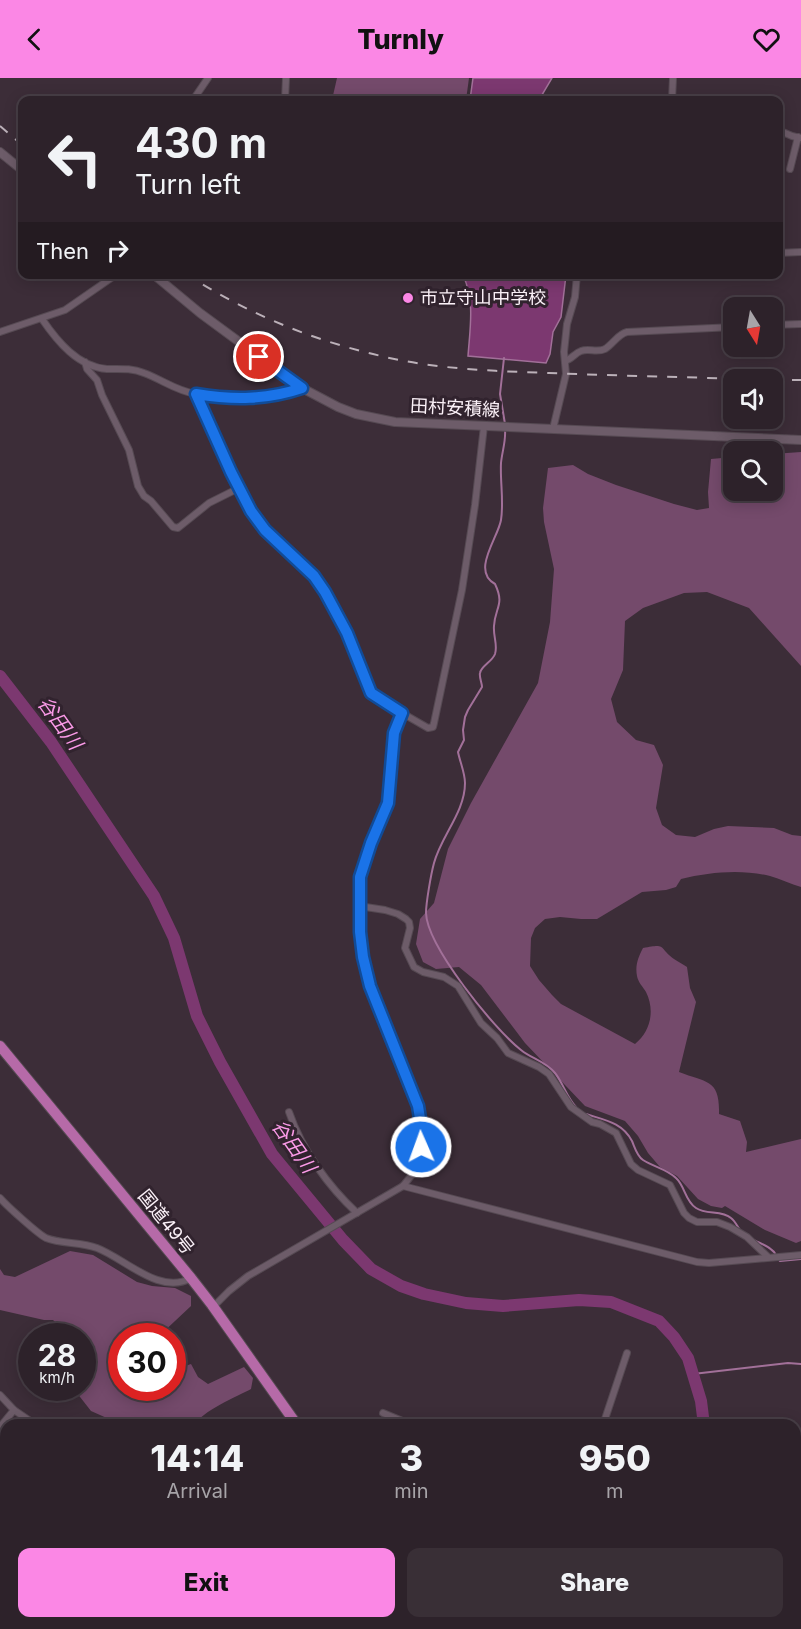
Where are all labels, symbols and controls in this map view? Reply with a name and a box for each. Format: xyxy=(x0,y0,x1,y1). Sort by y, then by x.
icon: back xyxy=(18,23,51,56)
text: Turnly xyxy=(357,23,444,56)
icon: heart xyxy=(750,23,783,56)
text: 430 m xyxy=(135,117,267,168)
icon: left xyxy=(36,120,114,198)
text: Turn left xyxy=(135,168,241,201)
icon: right xyxy=(101,234,134,267)
text: Then xyxy=(36,238,89,264)
place label: 市立守山中学校 xyxy=(420,287,546,308)
marker: 市立守山中学校 xyxy=(401,291,415,305)
north arrow xyxy=(723,297,783,357)
map controls xyxy=(723,297,783,501)
pin xyxy=(233,331,284,382)
icon: arrive xyxy=(242,340,275,373)
button: sound xyxy=(723,369,783,429)
street label: 田村安積線 xyxy=(410,395,501,420)
button: search xyxy=(723,441,783,501)
water label: 谷田川 xyxy=(33,692,89,756)
water label: 谷田川 xyxy=(267,1115,322,1179)
position arrow xyxy=(389,1115,453,1179)
street label: 国道49号 xyxy=(134,1185,199,1258)
speed limit sign: 30 xyxy=(108,1323,186,1401)
text: 28 xyxy=(38,1337,76,1373)
text: km/h xyxy=(39,1368,75,1387)
text: 14:14 xyxy=(150,1436,244,1480)
text: 3 xyxy=(400,1436,423,1480)
text: 950 xyxy=(579,1436,651,1480)
text: Arrival xyxy=(166,1479,228,1503)
text: min xyxy=(394,1479,429,1503)
text: m xyxy=(606,1479,624,1503)
button: Exit xyxy=(18,1548,395,1617)
button: Share xyxy=(407,1548,783,1617)

